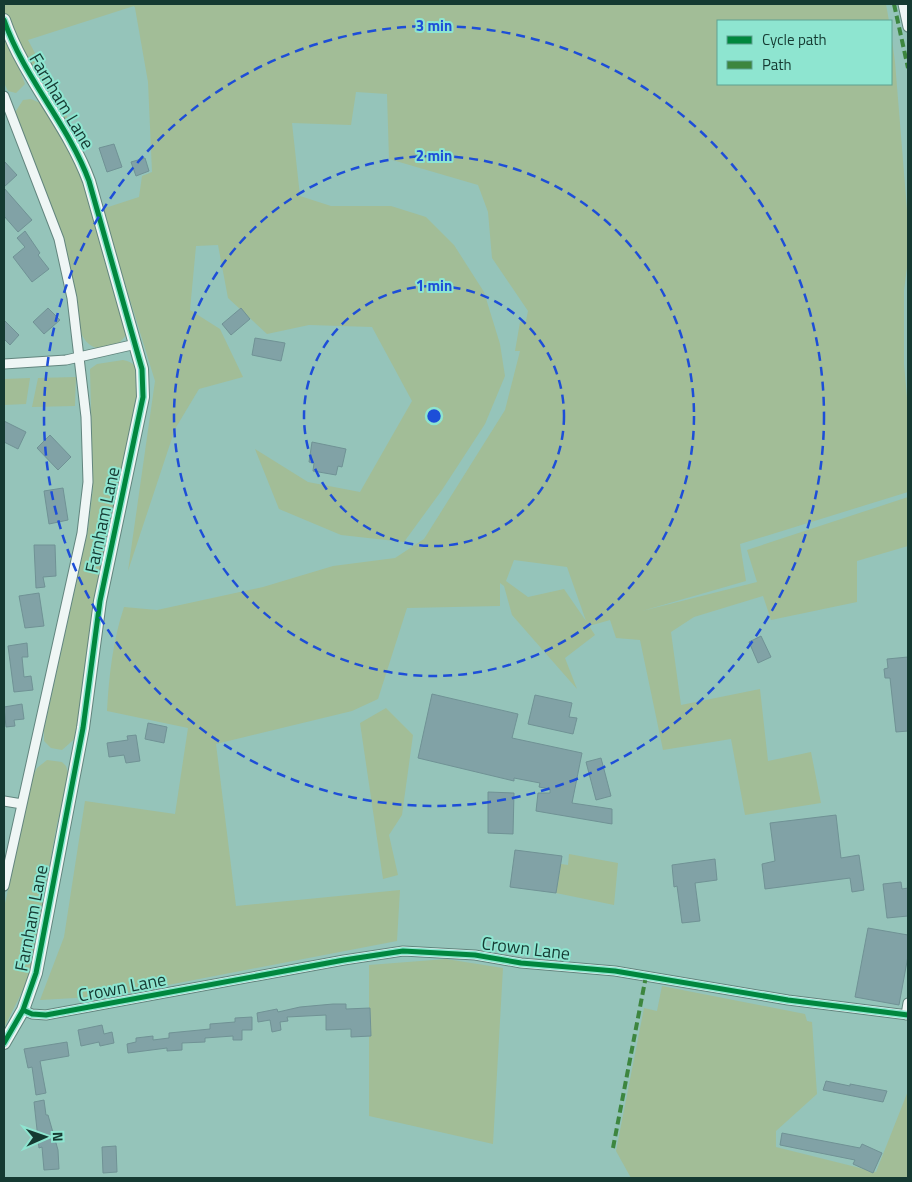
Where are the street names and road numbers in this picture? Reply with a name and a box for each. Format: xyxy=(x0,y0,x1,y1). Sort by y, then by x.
street label: Farnham Lane xyxy=(23,48,101,154)
street label: Farnham Lane xyxy=(78,464,126,576)
street label: Farnham Lane xyxy=(7,862,55,974)
street label: Crown Lane xyxy=(480,929,572,967)
street label: Crown Lane xyxy=(76,965,168,1009)

